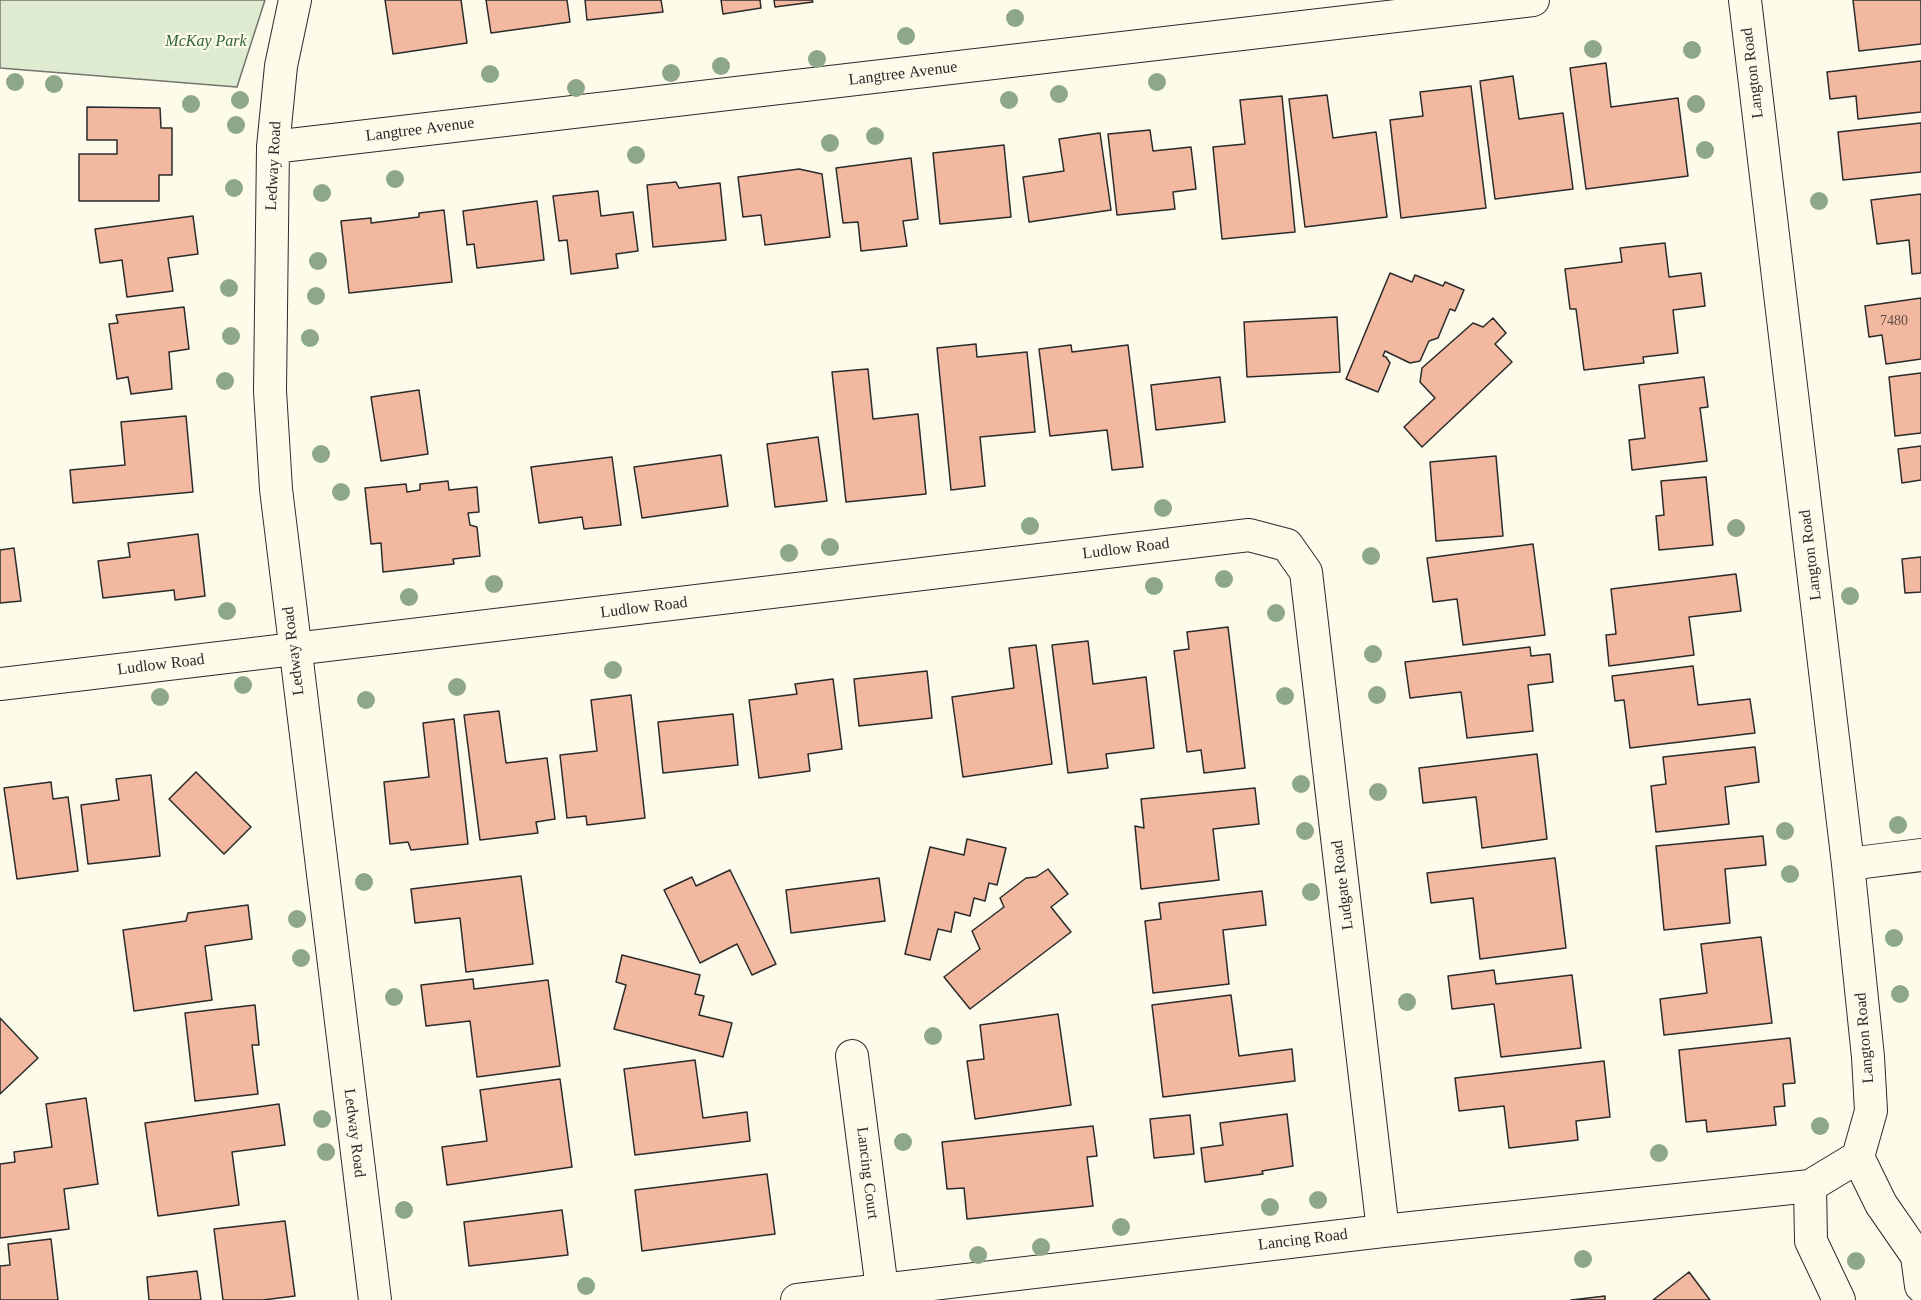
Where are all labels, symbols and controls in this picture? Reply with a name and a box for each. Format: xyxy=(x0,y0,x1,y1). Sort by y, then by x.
street label: Langton Road xyxy=(1738,27,1768,119)
park label: McKay Park xyxy=(165,32,247,52)
street label: Langtree Avenue xyxy=(848,58,958,90)
street label: Langtree Avenue xyxy=(365,114,475,146)
street label: Ledway Road xyxy=(262,121,286,211)
house number: 7480 xyxy=(1880,313,1908,329)
street label: Langton Road xyxy=(1796,509,1826,601)
street label: Ludlow Road xyxy=(1081,534,1171,564)
street label: Ludlow Road xyxy=(599,593,689,623)
street label: Ledway Road xyxy=(279,606,309,696)
street label: Ludlow Road xyxy=(116,650,206,680)
street label: Ludgate Road xyxy=(1328,839,1358,931)
street label: Langton Road xyxy=(1851,992,1879,1084)
street label: Ledway Road xyxy=(339,1088,369,1178)
street label: Lancing Court xyxy=(852,1126,882,1220)
street label: Lancing Road xyxy=(1257,1225,1349,1255)

